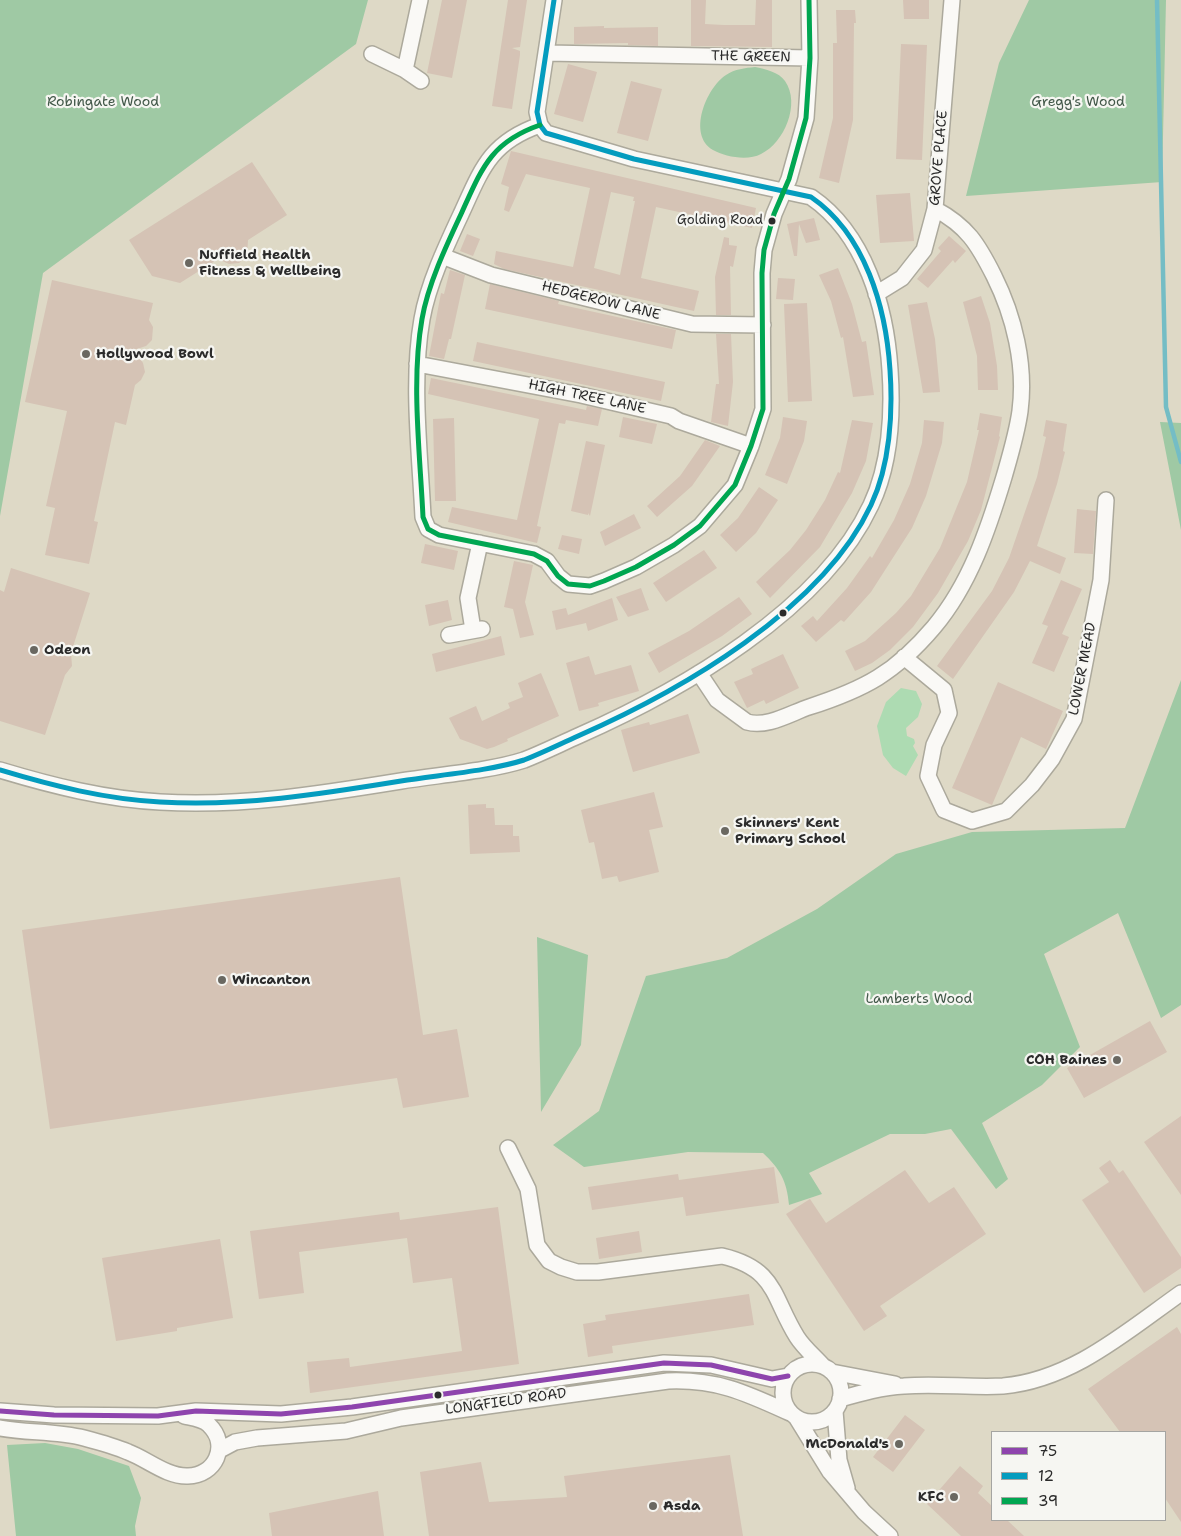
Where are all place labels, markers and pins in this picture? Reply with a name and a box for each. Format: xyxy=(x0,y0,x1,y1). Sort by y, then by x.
place label: Golding Road xyxy=(677,213,763,229)
marker: Golding Road xyxy=(767,216,777,226)
place label: Nuffield Health Fitness & Wellbeing xyxy=(199,247,341,280)
marker: Nuffield Health Fitness & Wellbeing xyxy=(183,257,195,269)
place label: Hollywood Bowl xyxy=(96,346,214,362)
marker: Hollywood Bowl xyxy=(80,348,92,360)
unlabelled marker xyxy=(778,608,788,618)
place label: Odeon xyxy=(44,642,91,658)
marker: Odeon xyxy=(28,644,40,656)
place label: Skinners' Kent Primary School xyxy=(735,815,846,848)
marker: Skinners' Kent Primary School xyxy=(719,825,731,837)
place label: Wincanton xyxy=(232,972,310,988)
marker: Wincanton xyxy=(216,974,228,986)
place label: COH Baines xyxy=(1026,1052,1107,1068)
marker: COH Baines xyxy=(1111,1054,1123,1066)
unlabelled marker xyxy=(433,1390,443,1400)
place label: McDonald's xyxy=(805,1436,889,1452)
marker: McDonald's xyxy=(893,1438,905,1450)
place label: KFC xyxy=(918,1489,944,1505)
marker: KFC xyxy=(948,1491,960,1503)
place label: Asda xyxy=(663,1498,701,1514)
marker: Asda xyxy=(647,1500,659,1512)

